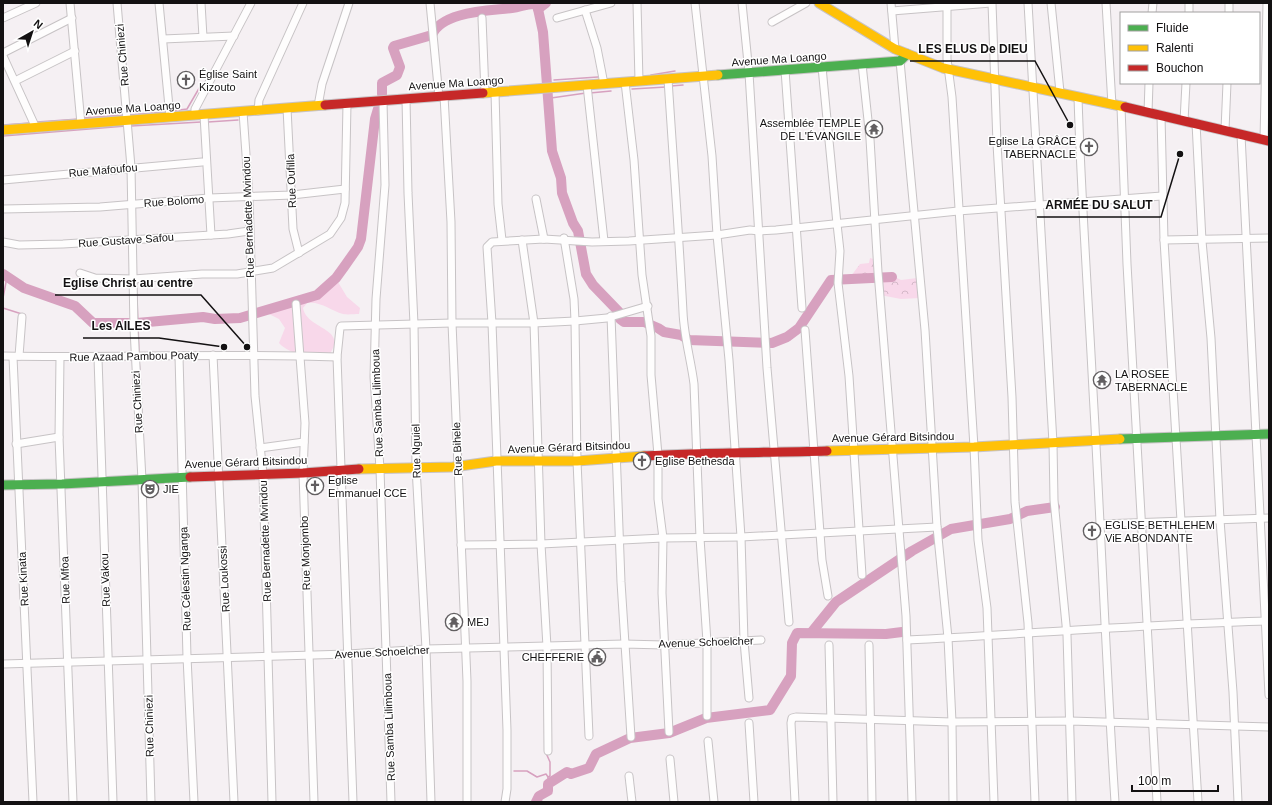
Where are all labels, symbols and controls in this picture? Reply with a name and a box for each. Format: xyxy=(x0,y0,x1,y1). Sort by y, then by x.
north arrow xyxy=(12,12,52,52)
legend xyxy=(1120,12,1260,84)
text: N xyxy=(31,17,45,31)
text: Fluide xyxy=(1156,21,1189,35)
street label: Rue Chiniezi xyxy=(113,23,131,87)
callout: LES ELUS De DIEU xyxy=(910,37,1035,61)
text: Ralenti xyxy=(1156,41,1193,55)
text: LES ELUS De DIEU xyxy=(918,42,1028,56)
street label: Avenue Ma Loango xyxy=(731,50,827,68)
text: Bouchon xyxy=(1156,61,1203,75)
place label: Église Saint Kizouto xyxy=(199,68,257,93)
church icon: Église Saint Kizouto xyxy=(176,70,196,90)
street label: Avenue Ma Loango xyxy=(408,74,504,92)
street label: Avenue Ma Loango xyxy=(85,99,181,117)
place label: Assemblée TEMPLE DE L'ÉVANGILE xyxy=(760,117,861,142)
temple icon: Assemblée TEMPLE DE L'ÉVANGILE xyxy=(864,119,884,139)
place label: Eglise La GRÂCE TABERNACLE xyxy=(989,135,1076,160)
church icon: Eglise La GRÂCE TABERNACLE xyxy=(1079,137,1099,157)
street label: Rue Oufilla xyxy=(284,153,298,208)
street label: Rue Bernadette Mvindou xyxy=(240,156,256,278)
street label: Rue Mafoufou xyxy=(68,161,138,179)
street label: Rue Bolomo xyxy=(143,193,205,209)
callout: ARMÉE DU SALUT xyxy=(1037,193,1161,217)
text: ARMÉE DU SALUT xyxy=(1045,197,1153,212)
street label: Rue Gustave Safou xyxy=(78,231,174,249)
callout: Eglise Christ au centre xyxy=(55,271,201,295)
text: Eglise Christ au centre xyxy=(63,276,193,290)
callout: Les AILES xyxy=(83,314,159,338)
text: Les AILES xyxy=(92,319,150,333)
street label: Rue Samba Lilimboua xyxy=(369,348,385,457)
street label: Rue Azaad Pambou Poaty xyxy=(69,349,199,363)
place label: LA ROSEE TABERNACLE xyxy=(1115,368,1188,393)
temple icon: LA ROSEE TABERNACLE xyxy=(1092,370,1112,390)
street label: Rue Chiniezi xyxy=(129,371,145,433)
street label: Rue Bihele xyxy=(450,422,464,476)
street label: Rue Nguiel xyxy=(410,424,422,478)
street label: Avenue Gérard Bitsindou xyxy=(832,430,954,444)
street label: Avenue Gérard Bitsindou xyxy=(507,439,631,455)
church icon: Eglise Bethesda xyxy=(632,451,652,471)
street label: Avenue Gérard Bitsindou xyxy=(184,454,308,470)
place label: Eglise Bethesda xyxy=(655,455,735,467)
place label: Eglise Emmanuel CCE xyxy=(328,474,407,499)
church icon: Eglise Emmanuel CCE xyxy=(305,476,325,496)
theatre icon: JIE xyxy=(140,479,160,499)
street label: Rue Bernadette Mvindou xyxy=(257,480,273,602)
place label: JIE xyxy=(163,483,179,495)
street label: Rue Monjombo xyxy=(298,516,312,590)
place label: EGLISE BETHLEHEM ViE ABONDANTE xyxy=(1105,519,1215,544)
church icon: EGLISE BETHLEHEM ViE ABONDANTE xyxy=(1082,521,1102,541)
street label: Rue Célestin Nganga xyxy=(177,526,193,631)
street label: Rue Loukossi xyxy=(216,545,232,613)
street label: Rue Kinata xyxy=(16,551,30,606)
street label: Rue Vakou xyxy=(98,553,112,607)
street label: Rue Mfoa xyxy=(58,555,72,604)
temple icon: MEJ xyxy=(444,612,464,632)
place label: MEJ xyxy=(467,616,489,628)
street label: Avenue Schoelcher xyxy=(658,634,754,650)
street label: Avenue Schoelcher xyxy=(334,643,430,660)
public building icon: CHEFFERIE xyxy=(587,647,607,667)
place label: CHEFFERIE xyxy=(522,651,584,663)
street label: Rue Samba Lilimboua xyxy=(381,672,397,781)
street label: Rue Chiniezi xyxy=(142,695,156,757)
scale bar xyxy=(1132,767,1218,793)
text: 100 m xyxy=(1138,774,1171,788)

